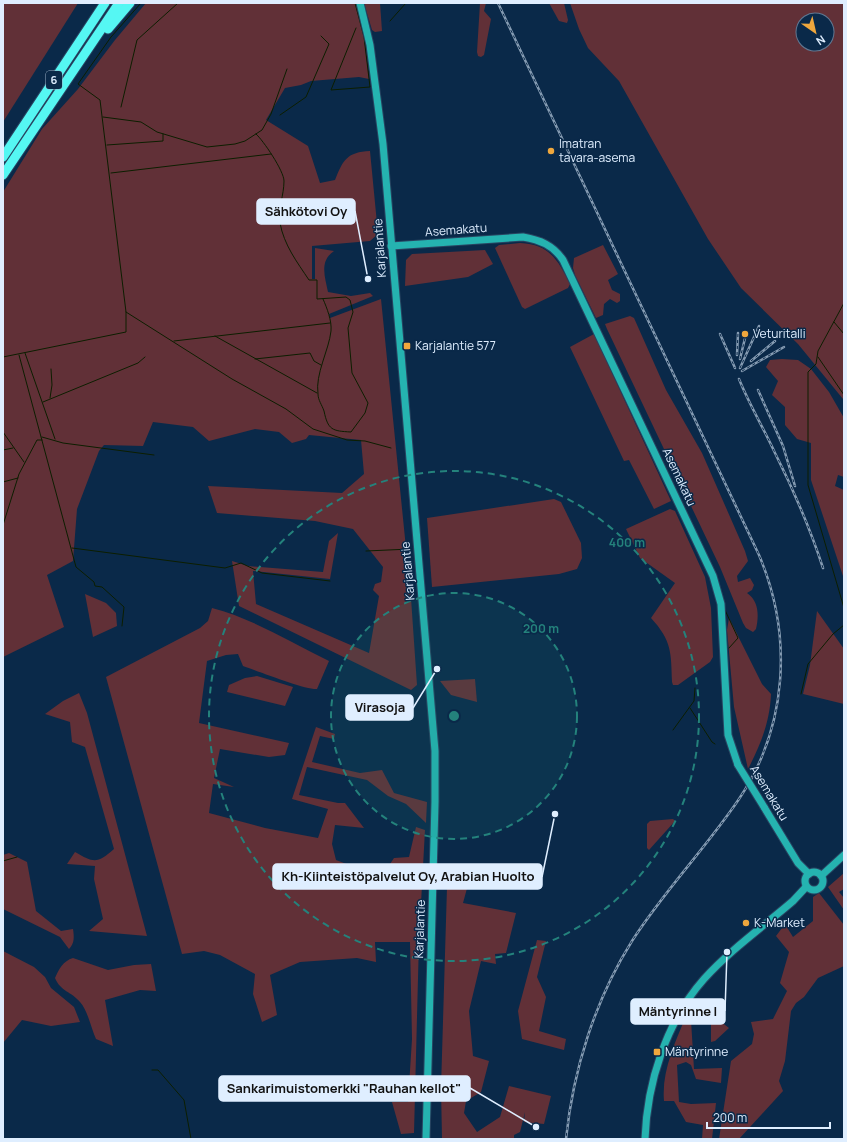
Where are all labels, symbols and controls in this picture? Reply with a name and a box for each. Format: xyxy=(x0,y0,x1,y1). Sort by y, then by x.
north arrow xyxy=(795,12,835,52)
text: N xyxy=(813,32,828,49)
road number: 6 xyxy=(46,71,62,89)
place label: Imatran tavara-asema xyxy=(559,135,635,166)
marker: Imatran tavara-asema xyxy=(546,146,556,156)
callout: Sähkötovi Oy xyxy=(257,199,355,224)
text: Sähkötovi Oy xyxy=(265,202,348,220)
street label: Karjalantie xyxy=(369,218,390,278)
street label: Asemakatu xyxy=(424,219,488,240)
place label: Veturitalli xyxy=(753,325,805,342)
marker: Veturitalli xyxy=(740,329,750,339)
place label: Karjalantie 577 xyxy=(415,337,496,354)
marker: Karjalantie 577 xyxy=(402,341,412,351)
street label: Asemakatu xyxy=(659,445,700,509)
text: 400 m xyxy=(609,534,645,551)
street label: Karjalantie xyxy=(396,541,419,601)
text: 200 m xyxy=(523,620,559,637)
callout: Virasoja xyxy=(346,695,413,720)
text: Virasoja xyxy=(355,698,405,716)
centre of rings xyxy=(447,709,461,723)
street label: Asemakatu xyxy=(746,762,793,824)
callout: Kh-Kiinteistöpalvelut Oy, Arabian Huolto xyxy=(273,864,542,889)
text: Kh-Kiinteistöpalvelut Oy, Arabian Huolto xyxy=(282,867,534,885)
street label: Karjalantie xyxy=(410,899,429,959)
place label: K-Market xyxy=(754,914,805,931)
marker: K-Market xyxy=(741,918,751,928)
callout: Mäntyrinne I xyxy=(631,999,725,1024)
text: Mäntyrinne I xyxy=(639,1002,717,1020)
place label: Mäntyrinne xyxy=(665,1043,728,1060)
marker: Mäntyrinne xyxy=(652,1047,662,1057)
callout: Sankarimuistomerkki "Rauhan kellot" xyxy=(219,1076,470,1101)
text: Sankarimuistomerkki "Rauhan kellot" xyxy=(227,1079,461,1097)
scale bar xyxy=(707,1104,830,1130)
text: 200 m xyxy=(713,1109,747,1126)

